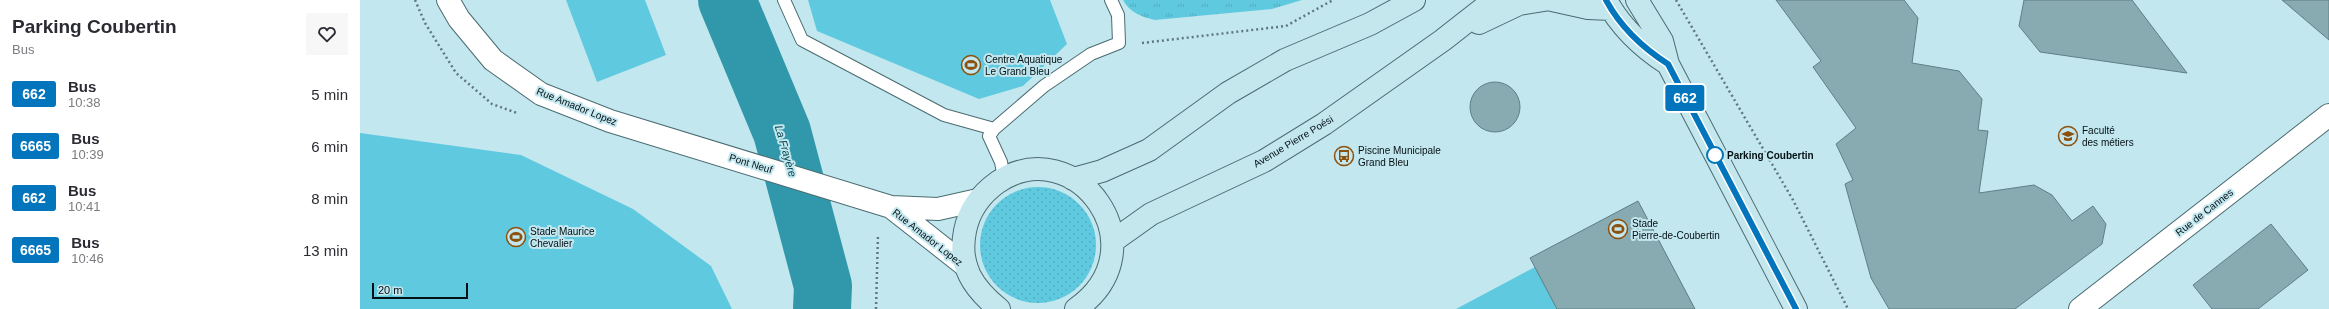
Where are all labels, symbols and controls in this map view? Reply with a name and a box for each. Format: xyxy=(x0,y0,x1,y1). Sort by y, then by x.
button: heart xyxy=(306,13,348,55)
text: Parking Coubertin xyxy=(12,16,177,37)
text: Bus xyxy=(12,42,34,57)
sports icon: Centre Aquatique Le Grand Bleu xyxy=(960,54,982,76)
place label: Centre Aquatique Le Grand Bleu xyxy=(985,54,1063,77)
text: Bus xyxy=(68,78,96,95)
street label: Rue Amador Lopez xyxy=(535,85,619,128)
line badge: 662 xyxy=(1662,85,1708,111)
text: 662 xyxy=(22,86,46,102)
text: 5 min xyxy=(311,86,348,103)
text: 662 xyxy=(1673,90,1697,106)
text: 10:38 xyxy=(68,95,101,110)
street label: Avenue Pierre Poési xyxy=(1251,113,1335,170)
water label: La Frayère xyxy=(773,124,799,178)
school or university icon: Faculté des métiers xyxy=(2057,125,2079,147)
place label: Faculté des métiers xyxy=(2082,125,2134,148)
text: Bus xyxy=(71,130,100,147)
text: 6665 xyxy=(20,138,51,154)
text: 6 min xyxy=(311,138,348,155)
bus stop icon: Piscine Municipale Grand Bleu xyxy=(1333,145,1355,167)
place label: Piscine Municipale Grand Bleu xyxy=(1358,145,1441,168)
marker: Parking Coubertin xyxy=(1706,146,1724,164)
text: 10:39 xyxy=(71,147,104,162)
place label: Parking Coubertin xyxy=(1727,150,1814,161)
street label: Pont Neuf xyxy=(728,152,774,175)
text: Bus xyxy=(68,182,96,199)
street label: Rue de Cannes xyxy=(2174,187,2235,238)
text: 662 xyxy=(22,190,46,206)
text: 8 min xyxy=(311,190,348,207)
text: 10:41 xyxy=(68,199,101,214)
street label: Rue Amador Lopez xyxy=(891,207,965,268)
sports icon: Stade Pierre-de-Coubertin xyxy=(1607,218,1629,240)
place label: Stade Pierre-de-Coubertin xyxy=(1632,218,1720,241)
sports icon: Stade Maurice Chevalier xyxy=(505,226,527,248)
place label: Stade Maurice Chevalier xyxy=(530,226,595,249)
text: Bus xyxy=(71,234,100,251)
text: 6665 xyxy=(20,242,51,258)
text: 13 min xyxy=(303,242,348,259)
text: 10:46 xyxy=(71,251,104,266)
scale bar xyxy=(372,281,468,300)
text: 20 m xyxy=(378,284,402,296)

